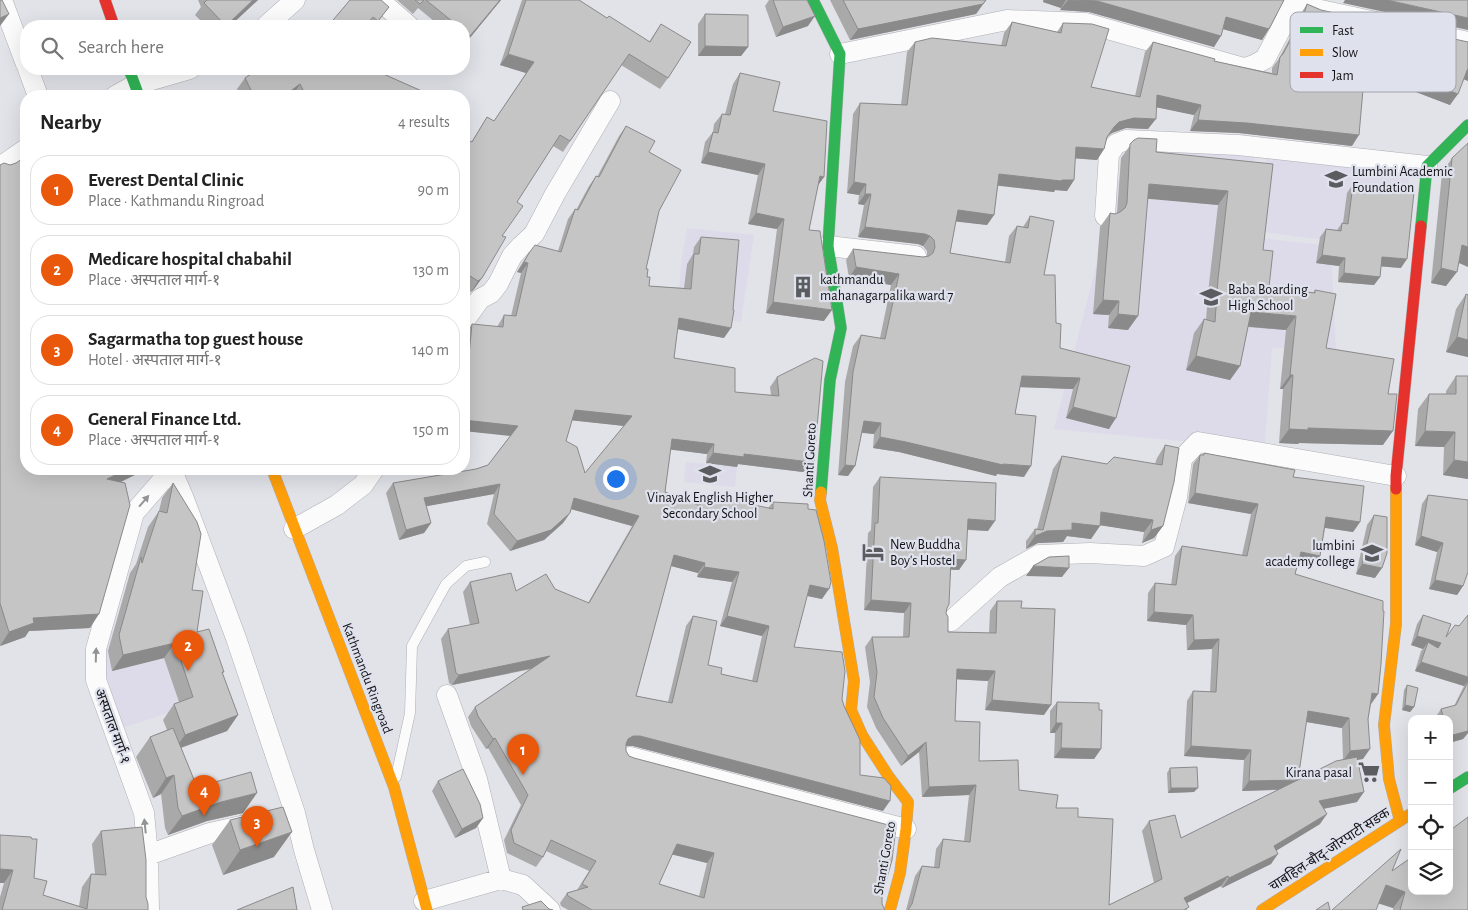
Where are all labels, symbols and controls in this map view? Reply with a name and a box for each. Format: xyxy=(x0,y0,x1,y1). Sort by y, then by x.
legend xyxy=(1290,12,1456,92)
search box xyxy=(20,20,470,75)
text: Fast xyxy=(1332,24,1354,38)
icon: search xyxy=(38,34,66,62)
text: Search here xyxy=(78,38,164,57)
text: Slow xyxy=(1332,46,1359,60)
text: Jam xyxy=(1332,69,1354,83)
text: Nearby xyxy=(40,112,101,133)
text: 4 results xyxy=(398,114,450,130)
place label: Lumbini Academic Foundation xyxy=(1352,165,1453,195)
school or university icon: Lumbini Academic Foundation xyxy=(1323,166,1349,192)
text: Everest Dental Clinic xyxy=(88,171,244,190)
text: 1 xyxy=(54,182,60,198)
text: 90 m xyxy=(418,182,449,198)
text: Place · Kathmandu Ringroad xyxy=(88,193,264,209)
text: Medicare hospital chabahil xyxy=(88,250,292,269)
text: 2 xyxy=(53,262,61,278)
text: 130 m xyxy=(413,262,449,278)
text: Place · अस्पताल मार्ग-१ xyxy=(88,272,220,288)
place label: kathmandu mahanagarpalika ward 7 xyxy=(820,273,953,303)
building icon: kathmandu mahanagarpalika ward 7 xyxy=(790,274,816,300)
place label: Baba Boarding High School xyxy=(1228,283,1308,313)
school or university icon: Baba Boarding High School xyxy=(1198,284,1224,310)
text: Sagarmatha top guest house xyxy=(88,330,303,349)
text: 3 xyxy=(54,342,60,358)
text: 140 m xyxy=(412,342,449,358)
text: Hotel · अस्पताल मार्ग-१ xyxy=(88,352,222,368)
text: General Finance Ltd. xyxy=(88,410,241,429)
text: 4 xyxy=(53,422,61,438)
text: 150 m xyxy=(413,422,449,438)
street label: Shanti Goreto xyxy=(801,422,819,498)
text: Place · अस्पताल मार्ग-१ xyxy=(88,432,220,448)
school or university icon: Vinayak English Higher Secondary School xyxy=(697,461,723,487)
your location xyxy=(603,466,629,492)
place label: Vinayak English Higher Secondary School xyxy=(647,491,773,521)
one-way arrow xyxy=(138,496,150,508)
place label: New Buddha Boy's Hostel xyxy=(890,538,961,568)
hotel icon: New Buddha Boy's Hostel xyxy=(860,539,886,565)
place label: lumbini academy college xyxy=(1265,539,1355,569)
school or university icon: lumbini academy college xyxy=(1359,540,1385,566)
street label: Kathmandu Ringroad xyxy=(340,621,395,736)
pin: 2 xyxy=(172,630,204,671)
one-way arrow xyxy=(92,647,100,663)
street label: अस्पताल मार्ग-१ xyxy=(92,686,134,766)
map controls xyxy=(1408,715,1453,895)
button: + xyxy=(1408,715,1453,760)
pin: 1 xyxy=(507,734,539,775)
supermarket icon: Kirana pasal xyxy=(1356,759,1382,785)
button: − xyxy=(1408,760,1453,805)
place label: Kirana pasal xyxy=(1286,766,1352,780)
pin: 4 xyxy=(188,775,220,816)
street label: चाबहिल-बौद्-जोरपाटी सडक xyxy=(1266,804,1394,896)
button: locate xyxy=(1408,805,1453,850)
pin: 3 xyxy=(241,806,273,847)
one-way arrow xyxy=(141,818,149,834)
street label: Shanti Goreto xyxy=(872,820,898,896)
button: layers xyxy=(1408,850,1453,895)

